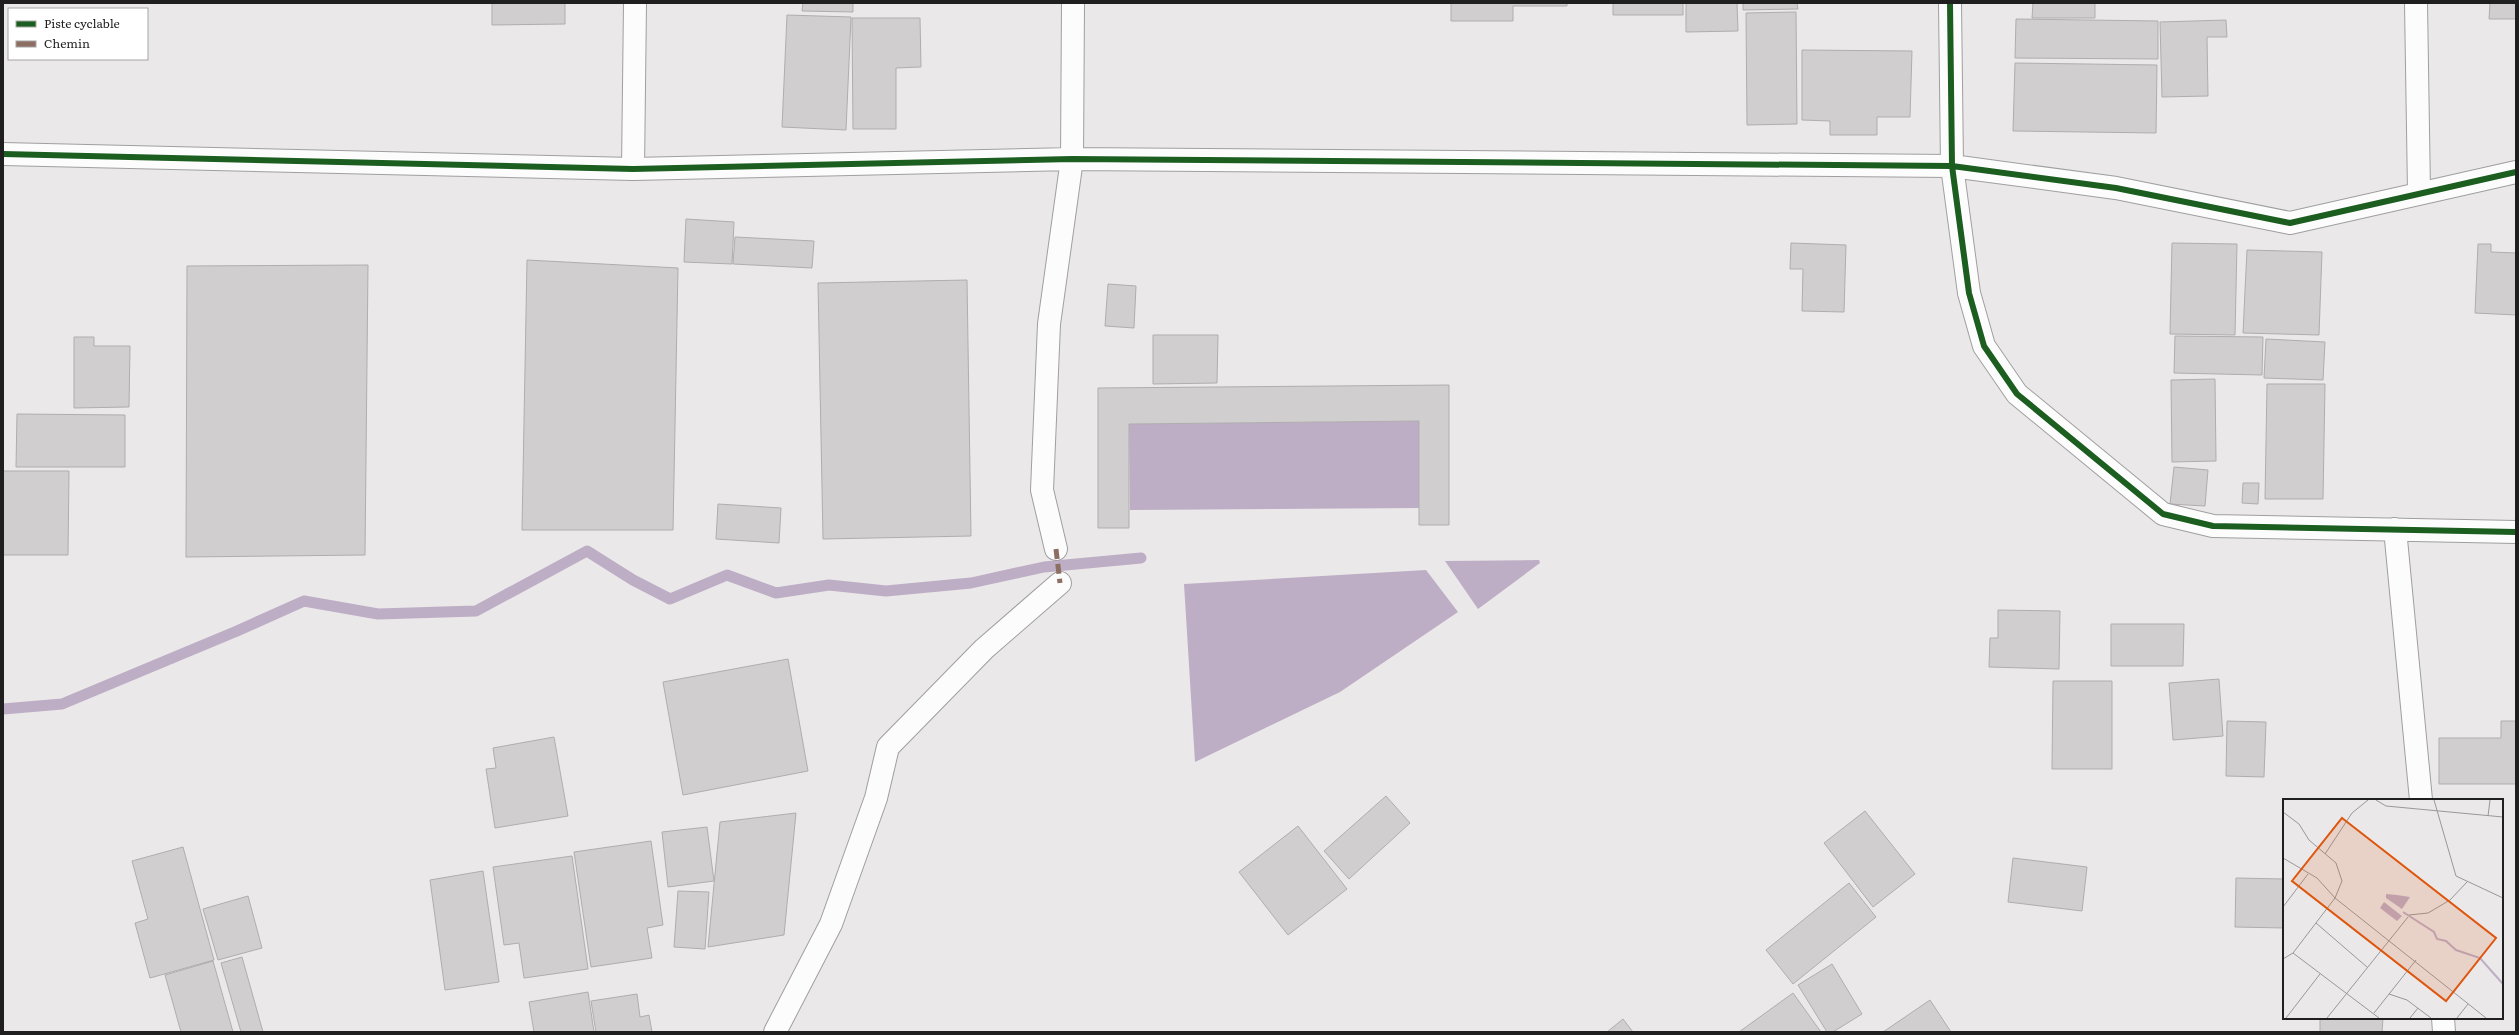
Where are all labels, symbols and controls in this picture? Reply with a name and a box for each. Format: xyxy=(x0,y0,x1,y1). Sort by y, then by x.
legend xyxy=(8,8,148,60)
text: Piste cyclable xyxy=(44,14,120,32)
text: Chemin xyxy=(44,34,90,52)
inset map xyxy=(2283,799,2503,1019)

